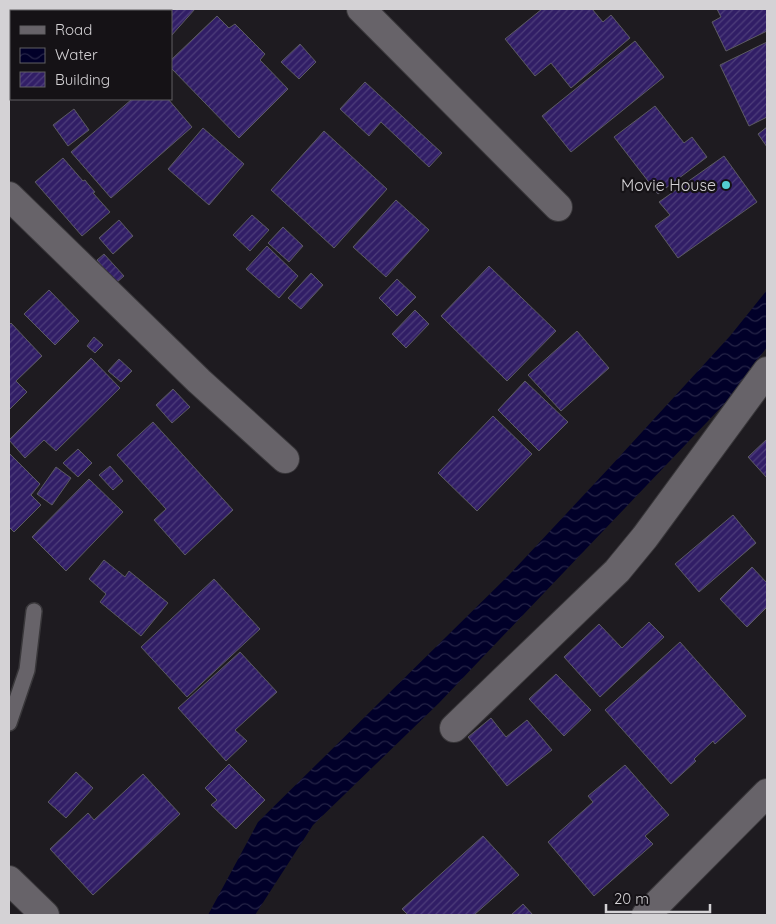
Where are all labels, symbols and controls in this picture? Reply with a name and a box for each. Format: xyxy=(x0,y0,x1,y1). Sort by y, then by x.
legend xyxy=(10,10,172,100)
text: Road xyxy=(55,20,92,39)
text: Water xyxy=(55,45,98,64)
text: Building xyxy=(55,70,110,89)
place label: Movie House xyxy=(621,175,716,195)
marker: Movie House xyxy=(720,179,732,191)
scale bar xyxy=(606,882,710,914)
text: 20 m xyxy=(614,889,649,908)

